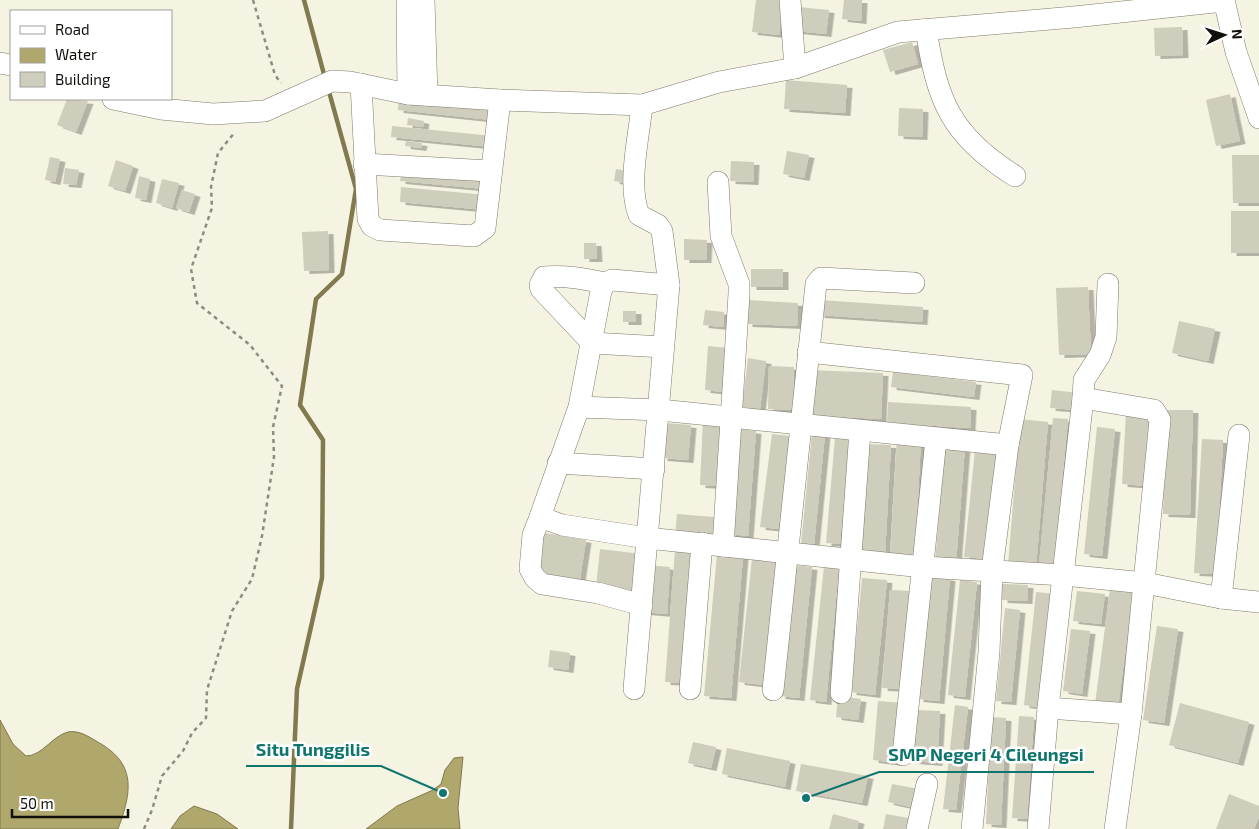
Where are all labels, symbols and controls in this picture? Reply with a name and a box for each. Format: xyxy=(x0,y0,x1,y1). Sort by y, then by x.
legend xyxy=(10,10,172,100)
north arrow xyxy=(1199,10,1249,60)
text: Road xyxy=(55,20,90,38)
text: N xyxy=(1229,28,1246,40)
text: Water xyxy=(55,45,97,63)
text: Building xyxy=(55,70,111,88)
callout: Situ Tunggilis xyxy=(246,733,381,766)
text: Situ Tunggilis xyxy=(256,738,370,760)
callout: SMP Negeri 4 Cileungsi xyxy=(879,739,1094,772)
text: SMP Negeri 4 Cileungsi xyxy=(888,743,1084,765)
scale bar xyxy=(12,786,129,818)
text: 50 m xyxy=(20,794,54,812)

